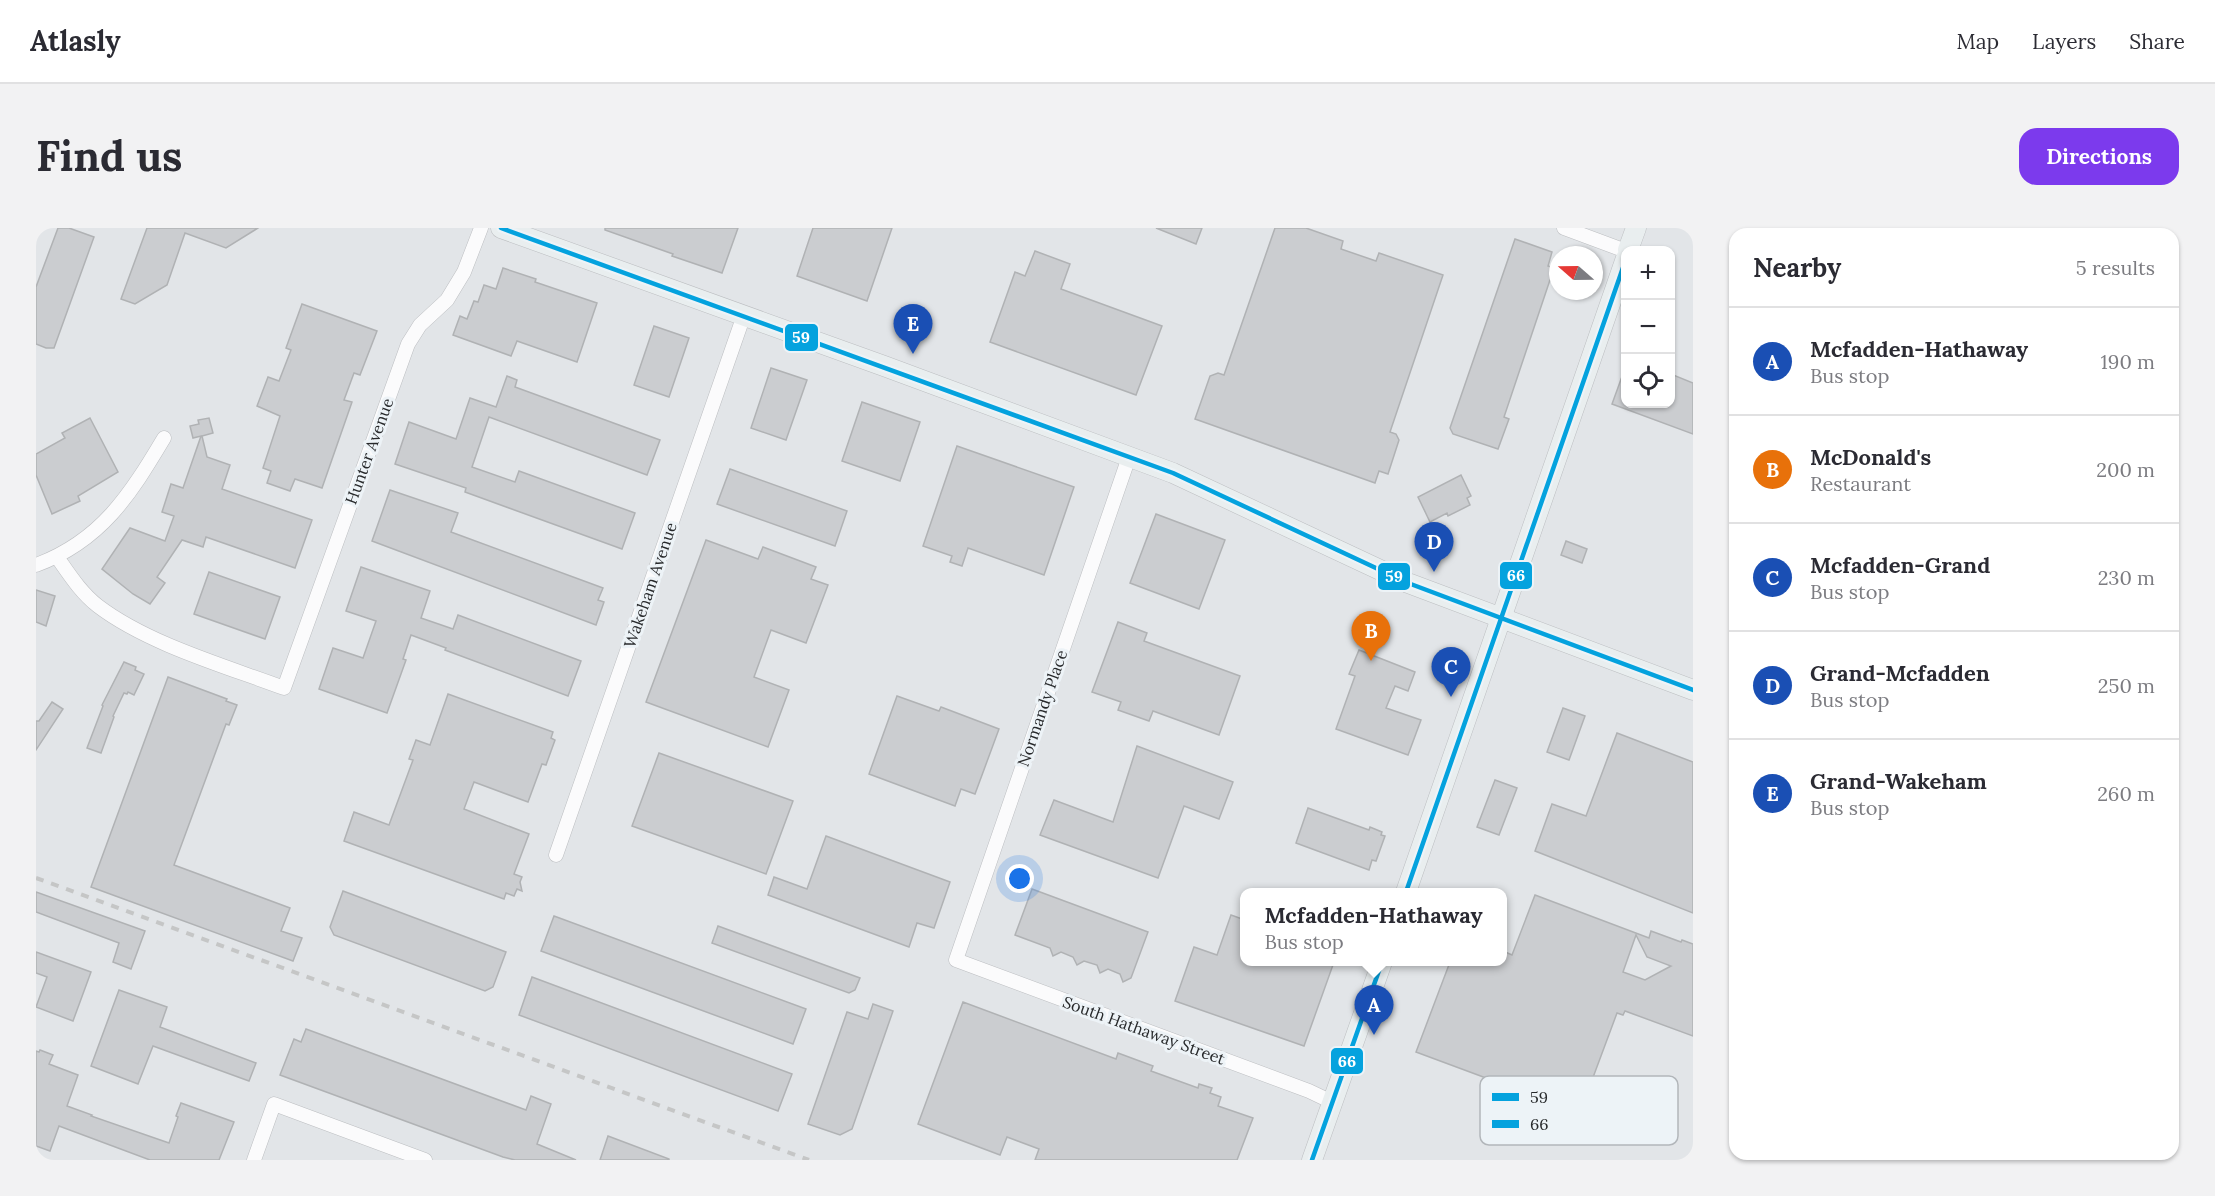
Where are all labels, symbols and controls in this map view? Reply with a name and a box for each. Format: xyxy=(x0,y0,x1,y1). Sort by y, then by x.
text: Atlasly xyxy=(30,23,121,59)
text: Map xyxy=(1956,28,1999,55)
text: Layers xyxy=(2032,28,2096,55)
text: Share xyxy=(2129,28,2185,55)
button: Directions xyxy=(2019,128,2179,185)
text: Find us xyxy=(36,129,182,183)
north arrow xyxy=(1549,246,1603,300)
map controls xyxy=(1621,246,1675,408)
button: + xyxy=(1621,246,1675,300)
text: Nearby xyxy=(1753,251,1841,284)
text: 5 results xyxy=(2076,255,2155,280)
button: − xyxy=(1621,300,1675,354)
pin: E xyxy=(894,304,932,354)
line badge: 59 xyxy=(784,323,819,352)
text: 59 xyxy=(792,327,810,347)
text: Mcfadden-Hathaway xyxy=(1810,335,2028,363)
text: A xyxy=(1766,349,1779,374)
text: 190 m xyxy=(2101,349,2155,374)
button: locate xyxy=(1621,354,1675,408)
text: Bus stop xyxy=(1810,363,1889,388)
street label: Hunter Avenue xyxy=(341,395,398,507)
text: McDonald's xyxy=(1810,443,1931,471)
text: B xyxy=(1766,457,1779,482)
text: 200 m xyxy=(2096,457,2155,482)
text: Restaurant xyxy=(1810,471,1911,496)
street label: Wakeham Avenue xyxy=(619,519,681,650)
pin: D xyxy=(1414,522,1454,572)
text: Mcfadden-Grand xyxy=(1810,551,1990,579)
line badge: 66 xyxy=(1499,561,1533,590)
line badge: 59 xyxy=(1377,562,1411,591)
text: 66 xyxy=(1507,565,1525,585)
text: C xyxy=(1766,565,1779,590)
text: 230 m xyxy=(2098,565,2155,590)
text: 59 xyxy=(1385,566,1403,586)
text: Bus stop xyxy=(1810,579,1889,604)
pin: B xyxy=(1352,612,1390,661)
street label: Normandy Place xyxy=(1013,647,1071,769)
pin: C xyxy=(1432,648,1470,697)
text: Grand-Mcfadden xyxy=(1810,659,1990,687)
text: D xyxy=(1765,673,1780,698)
text: 250 m xyxy=(2098,673,2155,698)
text: Bus stop xyxy=(1810,687,1889,712)
text: Grand-Wakeham xyxy=(1810,767,1987,795)
text: E xyxy=(1766,781,1779,806)
text: 260 m xyxy=(2097,781,2155,806)
text: Bus stop xyxy=(1810,795,1889,820)
your location xyxy=(1005,864,1034,893)
popup xyxy=(1240,888,1507,966)
text: Mcfadden-Hathaway xyxy=(1264,901,1483,929)
text: Bus stop xyxy=(1264,929,1344,954)
pin: A xyxy=(1354,986,1394,1035)
street label: South Hathaway Street xyxy=(1060,991,1229,1069)
line badge: 66 xyxy=(1330,1047,1364,1075)
text: 66 xyxy=(1338,1051,1356,1071)
legend xyxy=(1480,1076,1678,1145)
text: 59 xyxy=(1530,1087,1548,1107)
text: 66 xyxy=(1530,1114,1549,1134)

